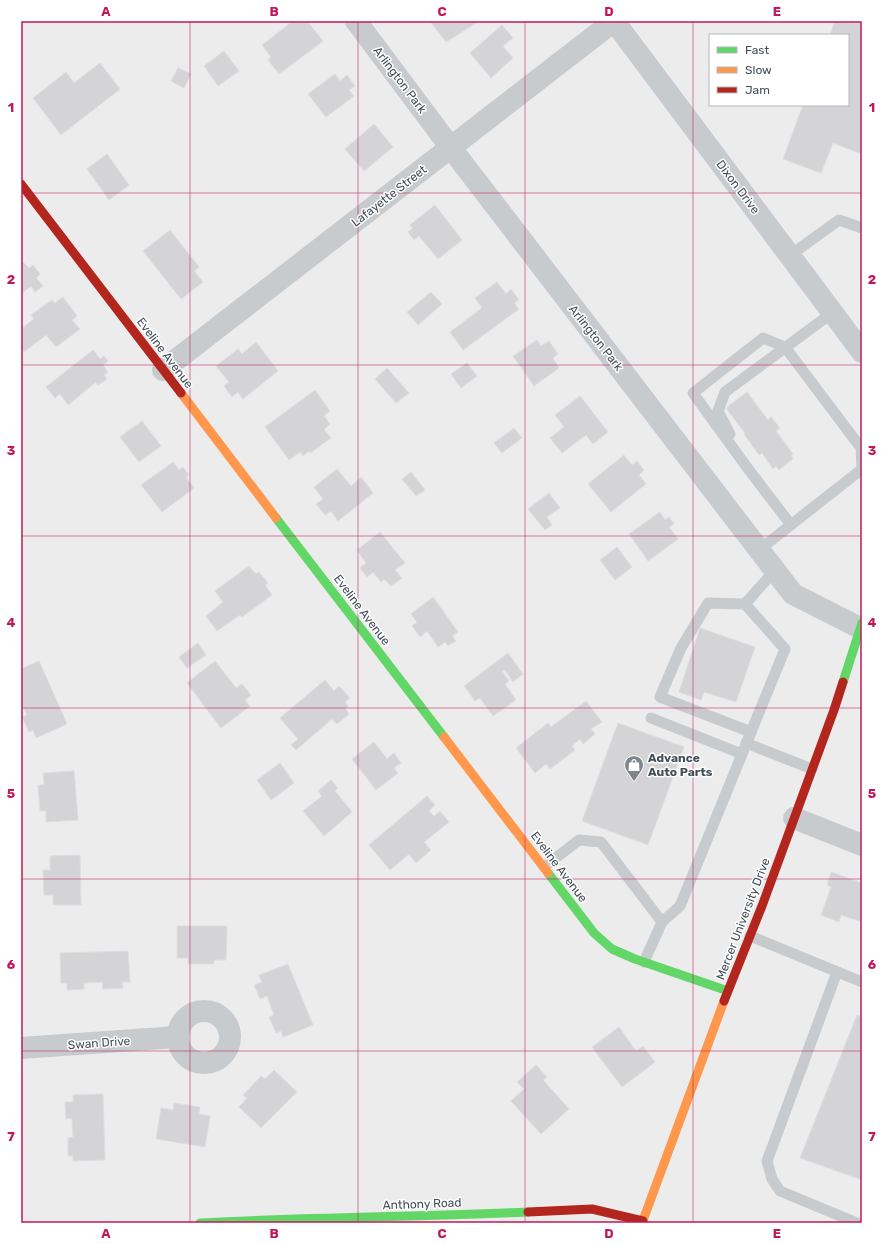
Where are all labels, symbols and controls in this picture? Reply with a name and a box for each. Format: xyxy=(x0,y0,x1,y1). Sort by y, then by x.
text: A xyxy=(101,4,111,19)
text: B xyxy=(269,4,279,19)
text: C xyxy=(437,4,447,19)
text: D xyxy=(604,4,614,19)
text: E xyxy=(773,4,781,19)
legend xyxy=(709,34,849,106)
text: Fast xyxy=(745,43,769,57)
street label: Arlington Park xyxy=(370,44,430,117)
text: Slow xyxy=(745,63,772,77)
text: Jam xyxy=(745,83,770,97)
text: 1 xyxy=(8,100,14,115)
text: 1 xyxy=(869,100,875,115)
street label: Dixon Drive xyxy=(713,157,763,217)
street label: Lafayette Street xyxy=(349,162,429,230)
text: 2 xyxy=(7,272,15,287)
text: 2 xyxy=(868,272,876,287)
street label: Arlington Park xyxy=(566,302,627,374)
street label: Eveline Avenue xyxy=(134,315,196,391)
text: 3 xyxy=(7,443,16,458)
text: 3 xyxy=(868,443,877,458)
street label: Eveline Avenue xyxy=(331,572,393,648)
text: 4 xyxy=(7,615,16,630)
text: 4 xyxy=(868,615,877,630)
place label: Advance Auto Parts xyxy=(648,751,713,779)
shop icon: Advance Auto Parts xyxy=(623,754,645,782)
text: 5 xyxy=(7,786,15,801)
text: 5 xyxy=(868,786,876,801)
street label: Eveline Avenue xyxy=(528,829,590,905)
street label: Mercer University Drive xyxy=(713,856,773,982)
text: 6 xyxy=(7,957,16,972)
text: 6 xyxy=(868,957,877,972)
street label: Swan Drive xyxy=(67,1034,131,1052)
text: 7 xyxy=(7,1129,15,1144)
text: 7 xyxy=(868,1129,876,1144)
street label: Anthony Road xyxy=(382,1196,462,1212)
text: A xyxy=(101,1226,111,1241)
text: B xyxy=(269,1226,279,1241)
text: C xyxy=(437,1226,447,1241)
text: D xyxy=(604,1226,614,1241)
text: E xyxy=(773,1226,781,1241)

